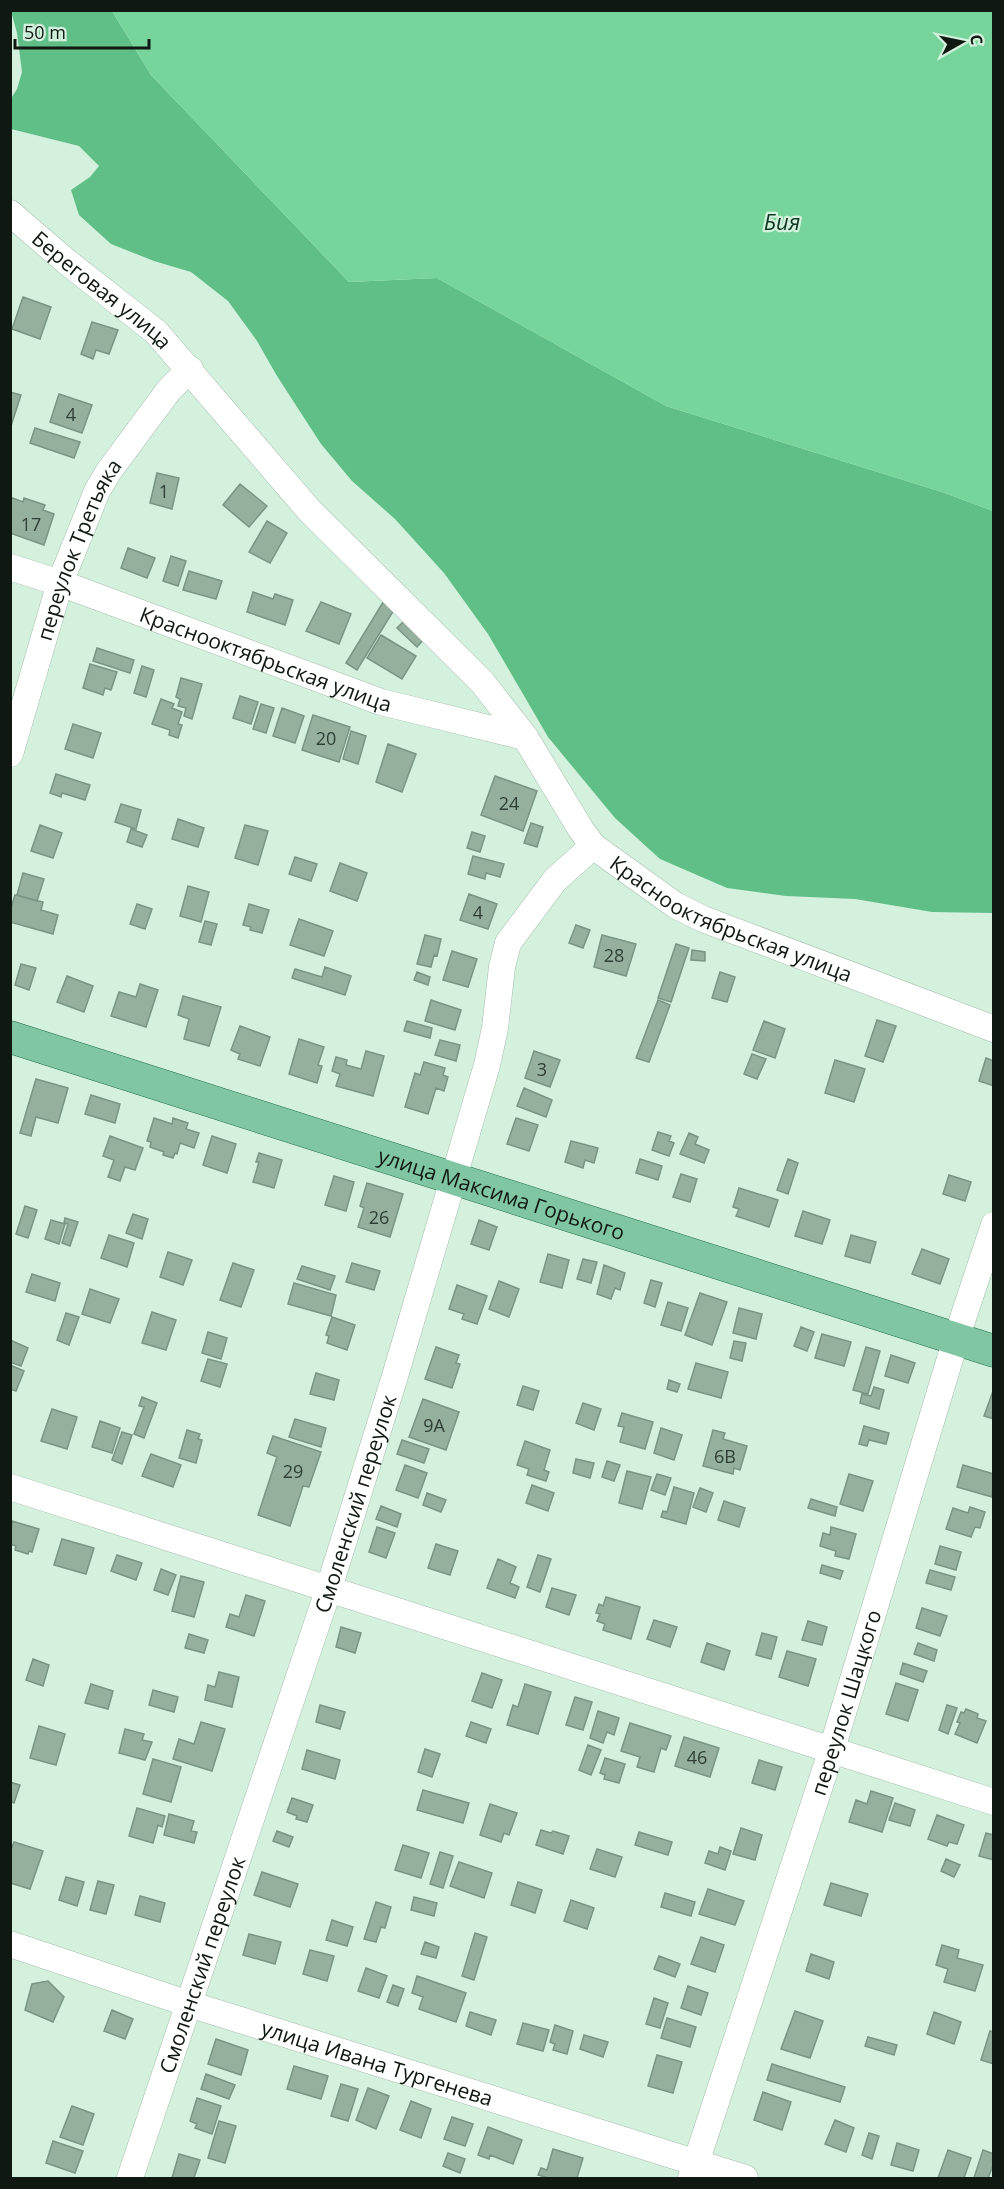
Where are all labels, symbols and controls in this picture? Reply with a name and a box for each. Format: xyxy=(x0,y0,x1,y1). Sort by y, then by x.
scale bar xyxy=(15,12,148,50)
north arrow xyxy=(932,12,992,72)
text: 50 m xyxy=(24,20,66,44)
text: С xyxy=(965,33,988,46)
water label: Бия xyxy=(764,206,800,236)
street label: Береговая улица xyxy=(26,224,178,355)
house number: 4 xyxy=(66,402,76,426)
street label: переулок Третьяка xyxy=(30,453,128,644)
house number: 1 xyxy=(159,479,169,503)
house number: 17 xyxy=(21,512,41,536)
street label: Краснооктябрьская улица xyxy=(136,600,394,718)
house number: 20 xyxy=(316,726,336,750)
house number: 24 xyxy=(499,791,519,815)
street label: Краснооктябрьская улица xyxy=(605,849,856,988)
house number: 4 xyxy=(473,900,483,924)
house number: 28 xyxy=(604,943,624,967)
house number: 3 xyxy=(537,1057,547,1081)
street label: улица Максима Горького xyxy=(375,1141,629,1246)
house number: 26 xyxy=(369,1205,389,1229)
street label: Смоленский переулок xyxy=(308,1391,402,1616)
house number: 9А xyxy=(423,1413,445,1437)
house number: 6В xyxy=(714,1444,736,1468)
house number: 29 xyxy=(283,1459,303,1483)
street label: переулок Шацкого xyxy=(804,1606,887,1799)
house number: 46 xyxy=(687,1745,707,1769)
street label: Смоленский переулок xyxy=(152,1853,252,2077)
street label: улица Ивана Тургенева xyxy=(258,2014,496,2112)

